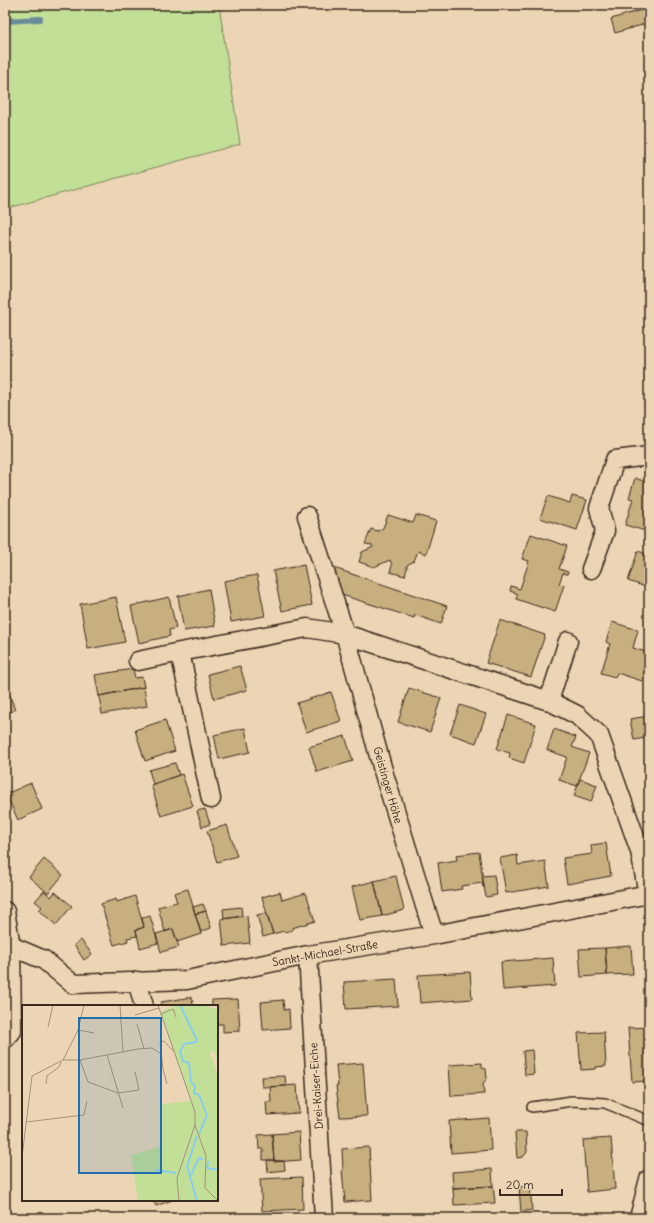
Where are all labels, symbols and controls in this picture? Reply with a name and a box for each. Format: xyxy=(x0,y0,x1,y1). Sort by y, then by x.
street label: Geistinger Höhe xyxy=(370,745,406,825)
street label: Sankt-Michael-Straße xyxy=(271,937,379,969)
inset map xyxy=(22,1005,218,1201)
street label: Drei-Kaiser-Eiche xyxy=(306,1042,326,1130)
scale bar xyxy=(500,1171,562,1197)
text: 20 m xyxy=(506,1177,534,1192)

